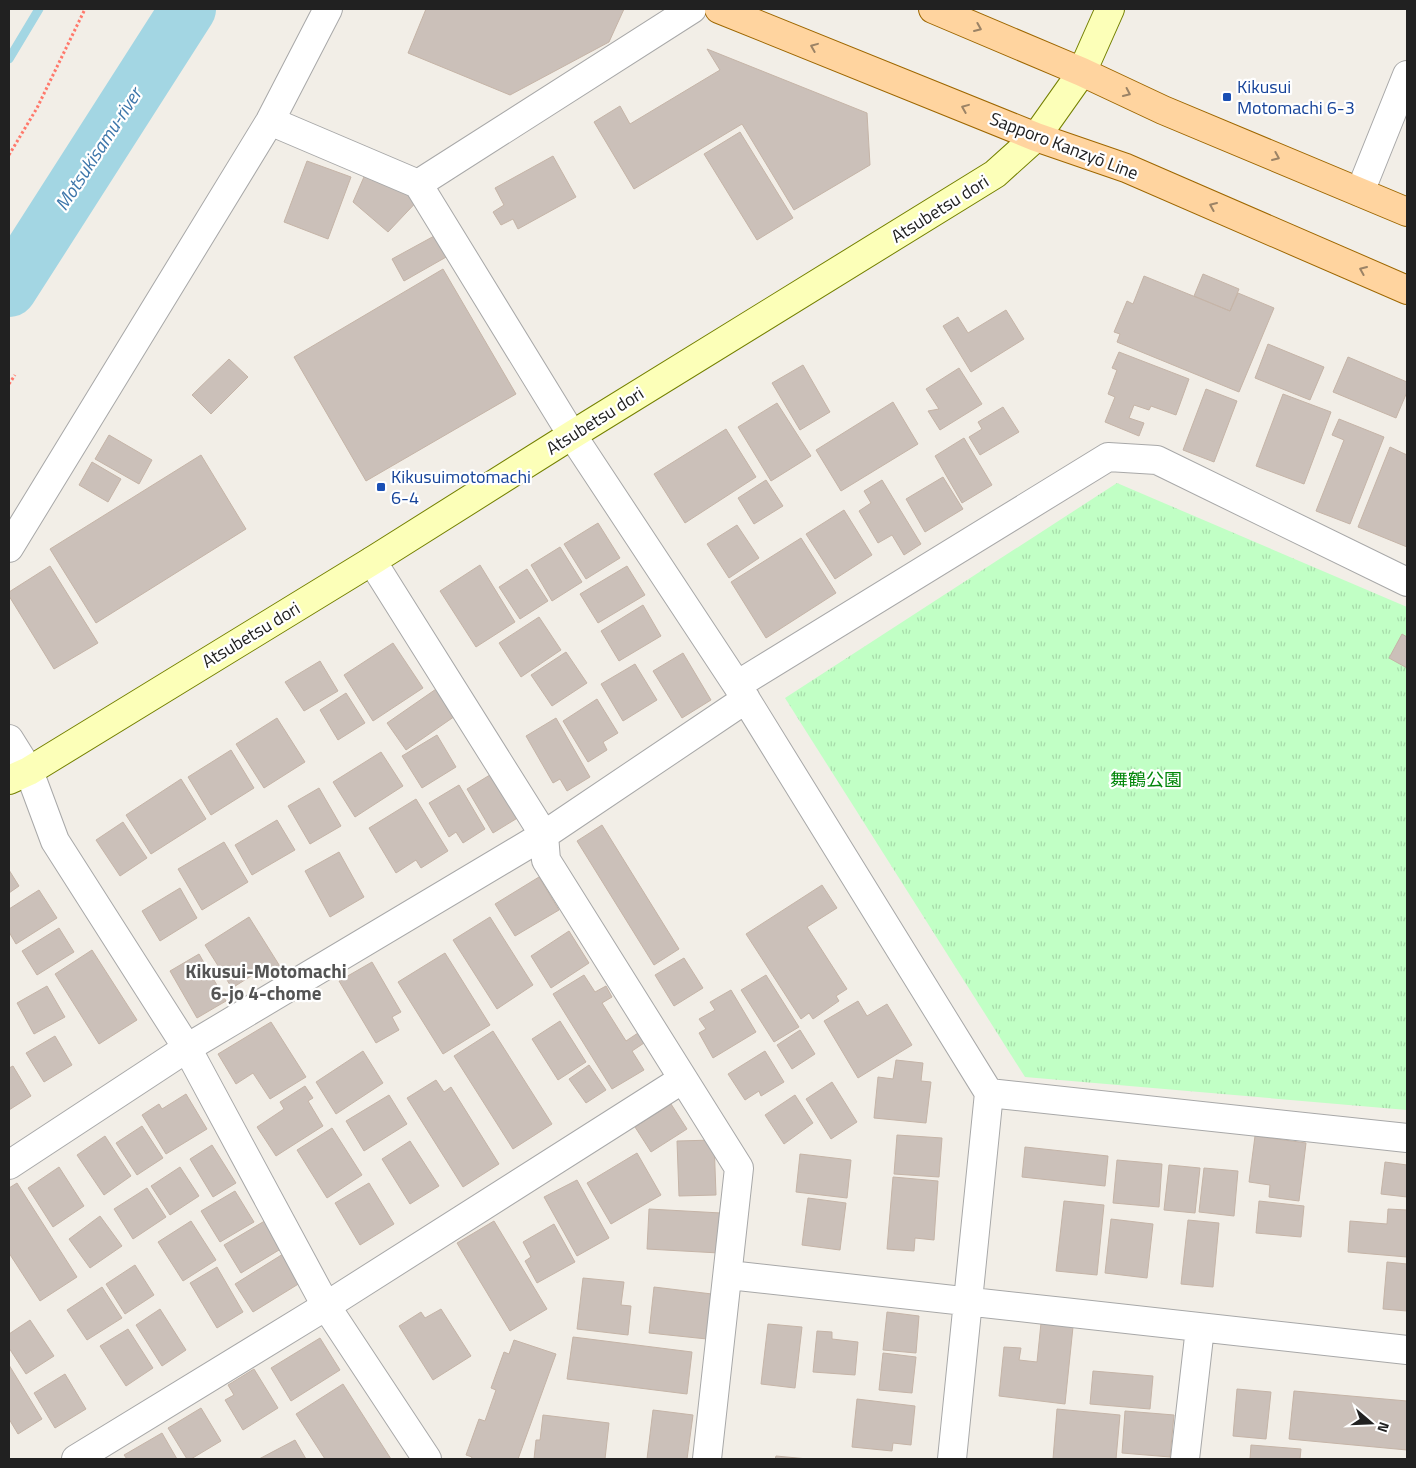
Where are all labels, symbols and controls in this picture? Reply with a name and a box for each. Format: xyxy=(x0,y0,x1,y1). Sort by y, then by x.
one-way arrow xyxy=(973,21,982,32)
one-way arrow xyxy=(810,43,819,53)
place label: Kikusui Motomachi 6-3 xyxy=(1237,73,1355,121)
water label: Motsukisamu-river xyxy=(47,80,149,216)
one-way arrow xyxy=(1122,86,1131,97)
marker: Kikusui Motomachi 6-3 xyxy=(1221,91,1233,103)
one-way arrow xyxy=(961,104,969,114)
street label: Sapporo Kanzyō Line xyxy=(986,105,1142,186)
one-way arrow xyxy=(1271,151,1280,162)
street label: Atsubetsu dori xyxy=(886,168,994,249)
one-way arrow xyxy=(1209,201,1218,212)
one-way arrow xyxy=(1359,266,1367,276)
street label: Atsubetsu dori xyxy=(541,380,649,461)
place label: Kikusuimotomachi 6-4 xyxy=(391,463,531,511)
marker: Kikusuimotomachi 6-4 xyxy=(375,481,387,493)
street label: Atsubetsu dori xyxy=(196,595,305,675)
park label: 舞鶴公園 xyxy=(1110,766,1182,793)
district label: Kikusui-Motomachi 6-jo 4-chome xyxy=(185,956,347,1007)
north arrow xyxy=(1346,1398,1396,1448)
text: N xyxy=(1372,1419,1395,1435)

